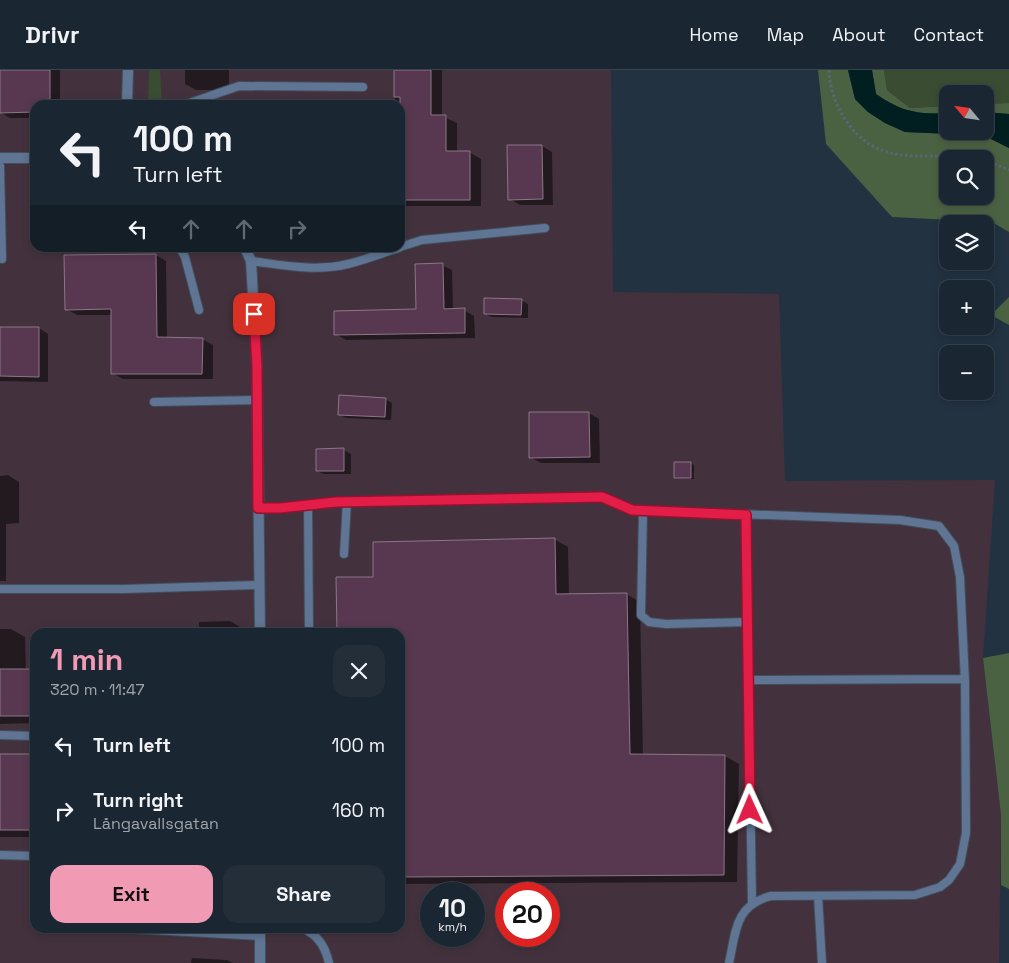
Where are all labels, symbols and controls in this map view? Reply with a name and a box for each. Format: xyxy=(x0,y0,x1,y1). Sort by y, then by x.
text: Drivr xyxy=(25,19,80,50)
text: Home xyxy=(690,23,739,46)
text: Map xyxy=(767,23,804,46)
text: About xyxy=(832,23,886,46)
text: Contact xyxy=(914,23,984,46)
north arrow xyxy=(939,85,994,140)
map controls xyxy=(939,85,994,400)
text: 100 m xyxy=(133,117,233,161)
icon: left xyxy=(50,120,115,185)
button: search xyxy=(939,150,994,205)
text: Turn left xyxy=(133,160,223,188)
icon: left xyxy=(124,215,152,243)
icon: ahead xyxy=(177,215,205,243)
icon: ahead xyxy=(230,215,258,243)
icon: right xyxy=(283,215,311,243)
button: layers xyxy=(939,215,994,270)
button: + xyxy=(939,280,994,335)
pin xyxy=(233,293,275,335)
icon: arrive xyxy=(240,300,268,328)
button: − xyxy=(939,345,994,400)
text: 1 min xyxy=(50,640,123,679)
button: close xyxy=(333,645,385,697)
text: 320 m · 11:47 xyxy=(50,679,145,700)
icon: left xyxy=(50,732,78,760)
text: Turn left xyxy=(93,733,171,758)
text: 100 m xyxy=(331,733,385,758)
position arrow xyxy=(723,783,775,835)
text: Turn right xyxy=(93,788,183,813)
icon: right xyxy=(50,797,78,825)
text: 160 m xyxy=(332,798,385,823)
text: Långavallsgatan xyxy=(93,813,219,834)
button: Exit xyxy=(50,865,213,923)
button: Share xyxy=(223,865,385,923)
speed limit sign: 20 xyxy=(495,882,560,947)
text: 10 xyxy=(439,892,466,924)
text: km/h xyxy=(438,919,467,935)

